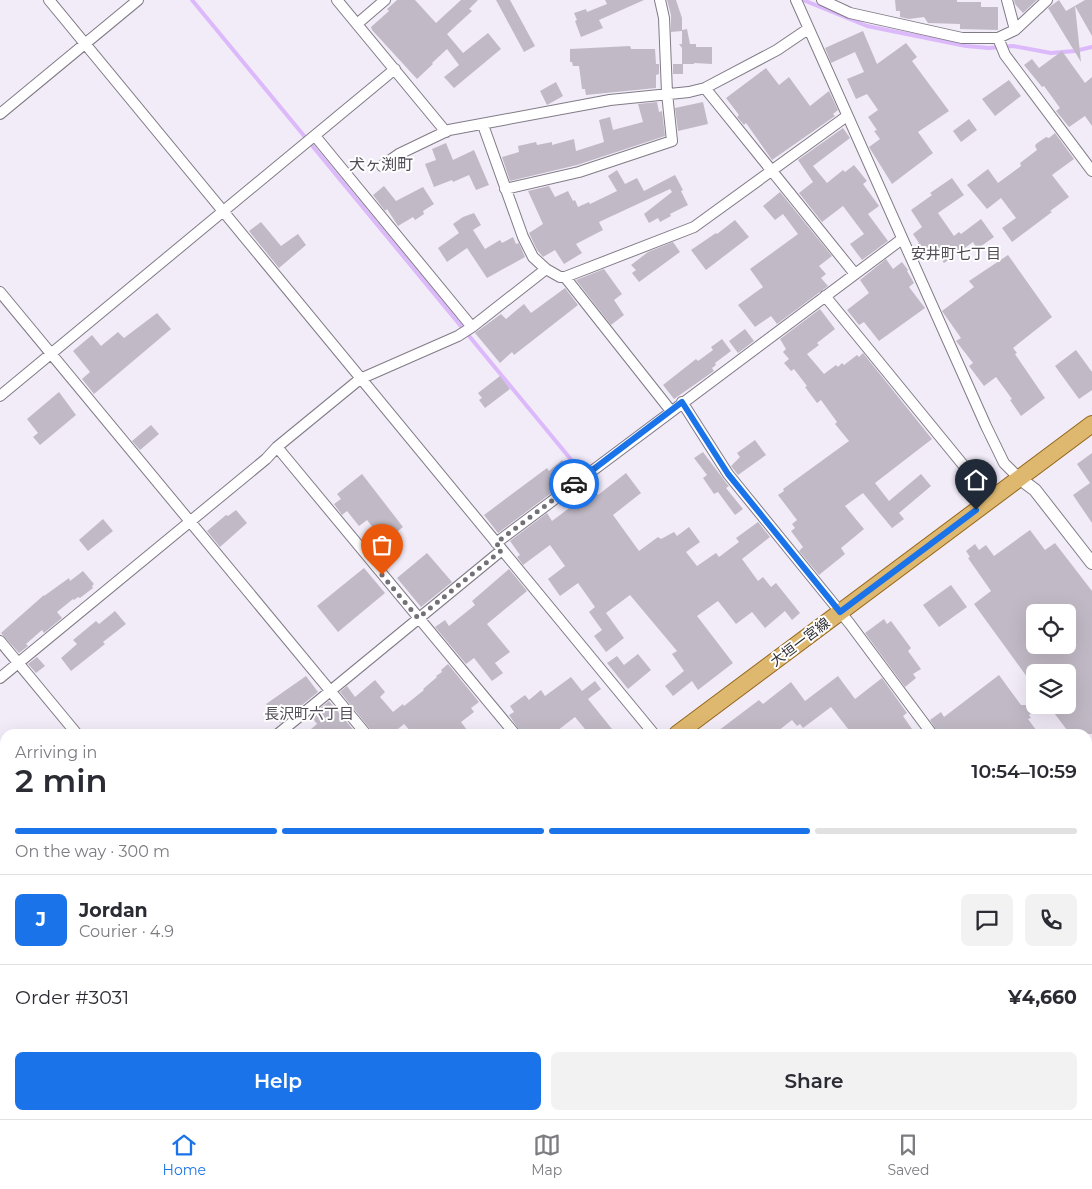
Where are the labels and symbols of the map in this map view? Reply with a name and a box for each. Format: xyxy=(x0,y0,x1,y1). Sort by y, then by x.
district label: 犬ヶ渕町 xyxy=(349,155,413,174)
district label: 安井町七丁目 xyxy=(911,244,1001,263)
courier xyxy=(549,459,599,509)
pin xyxy=(955,459,997,510)
pin xyxy=(361,524,403,575)
street label: 大垣一宮線 xyxy=(767,614,833,670)
district label: 長沢町六丁目 xyxy=(264,704,354,723)

